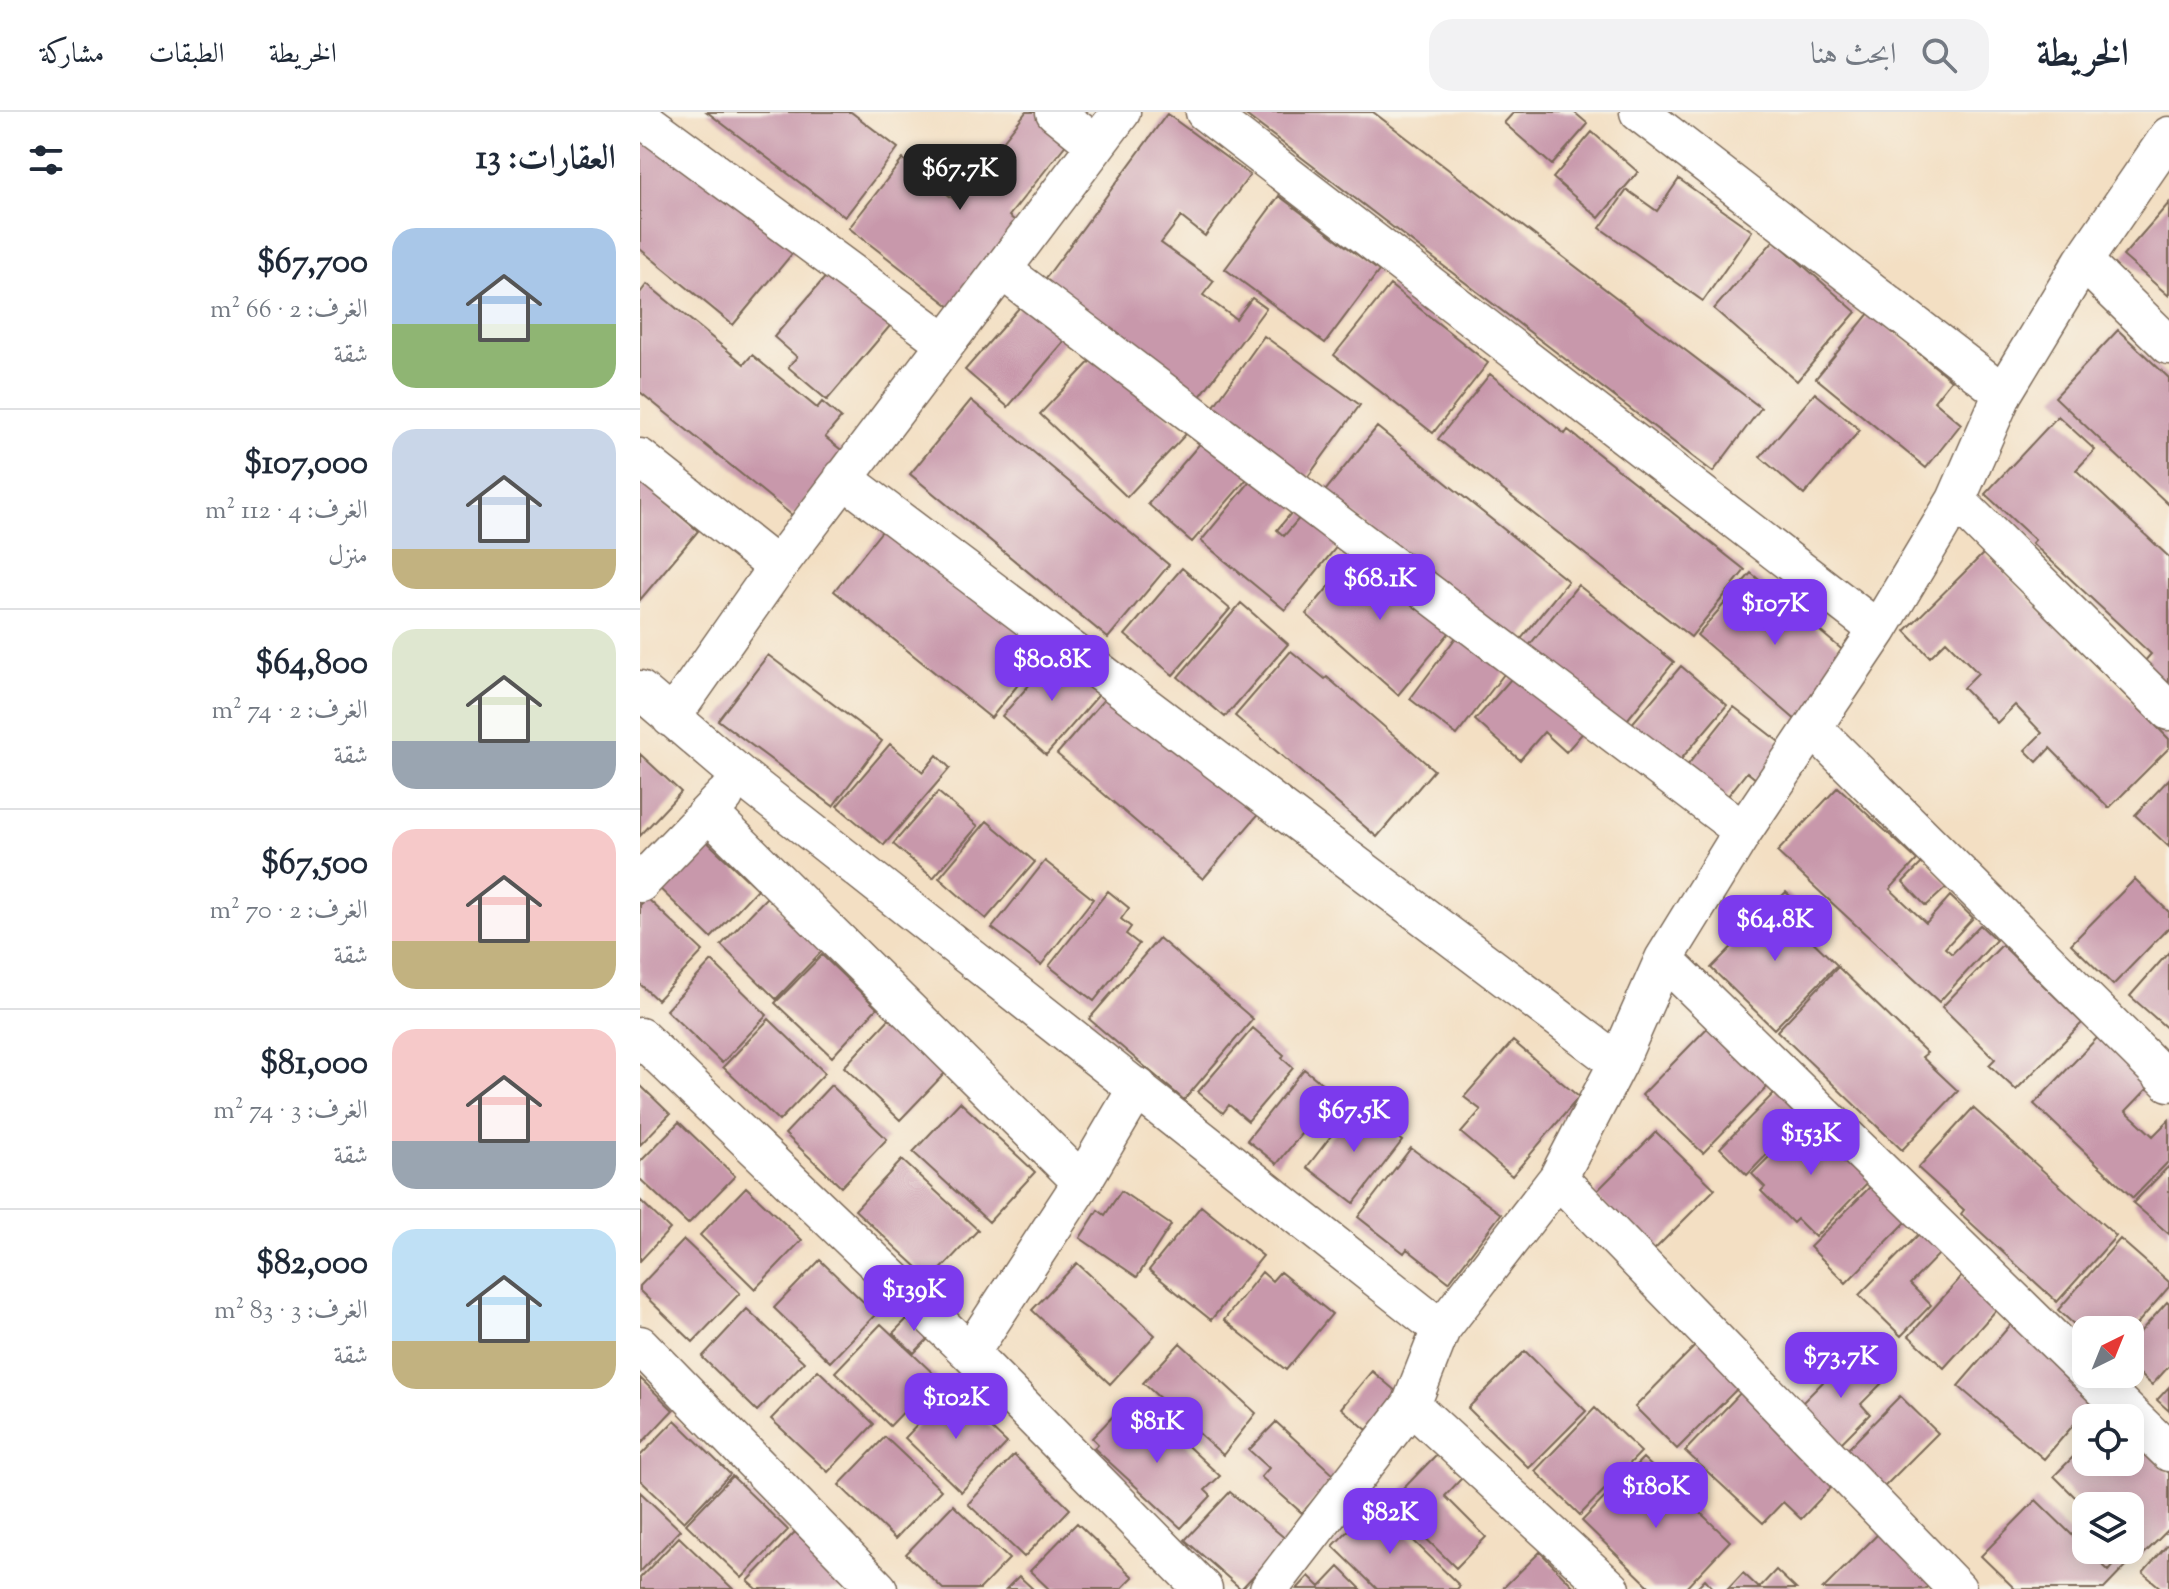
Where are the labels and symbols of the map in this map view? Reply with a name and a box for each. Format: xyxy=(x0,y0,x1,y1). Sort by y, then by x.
pin: $67.7K xyxy=(895,144,1025,212)
pin: $68.1K xyxy=(1315,554,1445,622)
pin: $107K xyxy=(1719,579,1831,647)
pin: $80.8K xyxy=(987,635,1117,703)
pin: $64.8K xyxy=(1710,895,1840,963)
pin: $67.5K xyxy=(1289,1086,1419,1154)
pin: $153K xyxy=(1755,1109,1867,1177)
pin: $139K xyxy=(858,1265,970,1333)
north arrow xyxy=(2072,1316,2144,1388)
pin: $73.7K xyxy=(1776,1332,1906,1400)
pin: $102K xyxy=(900,1373,1012,1441)
pin: $81K xyxy=(1110,1397,1204,1465)
pin: $180K xyxy=(1600,1462,1712,1530)
pin: $82K xyxy=(1343,1488,1437,1556)

